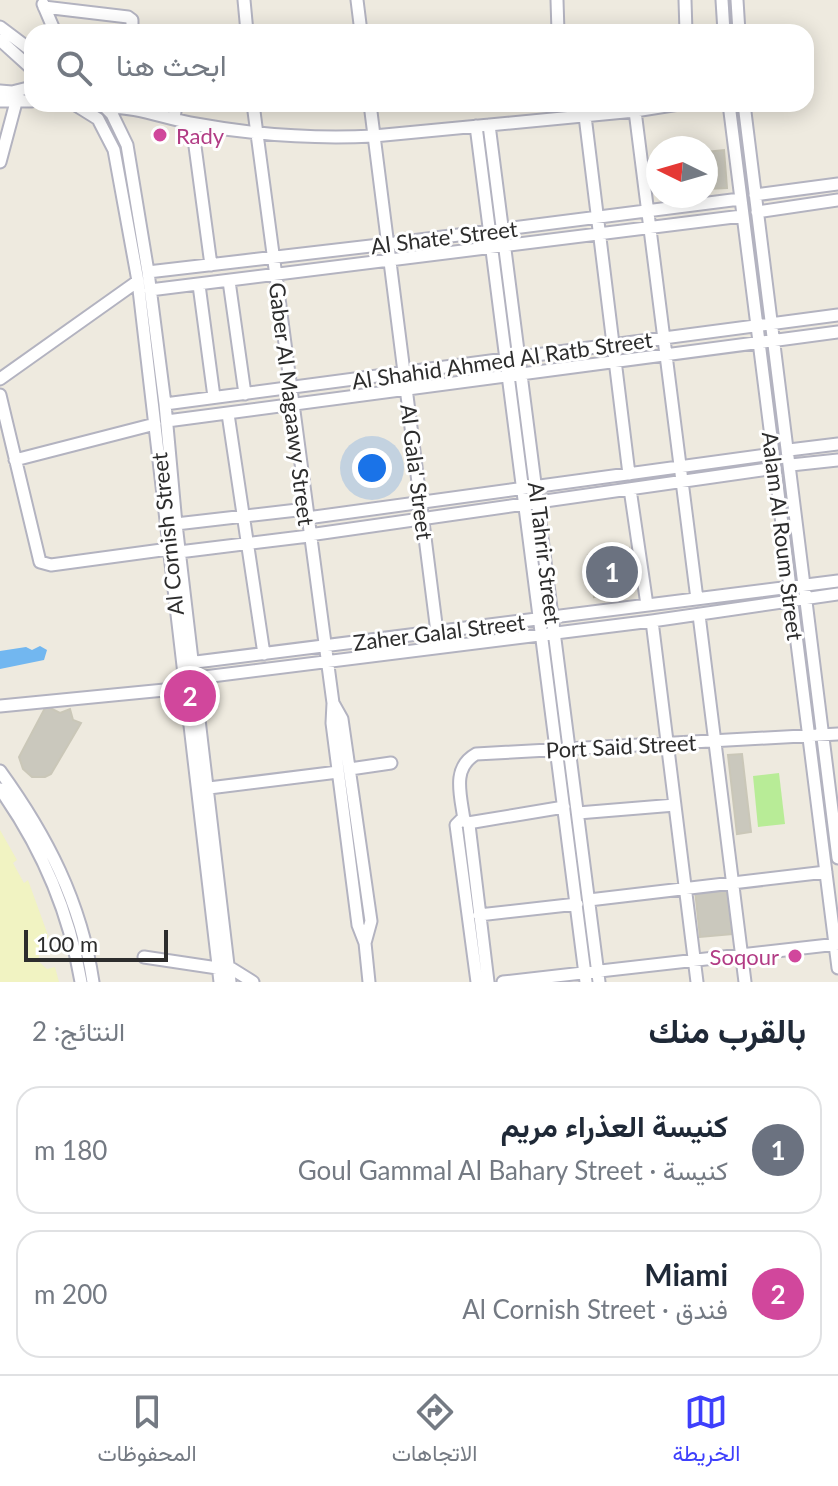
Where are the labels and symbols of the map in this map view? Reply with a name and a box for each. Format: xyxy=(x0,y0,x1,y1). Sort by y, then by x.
place label: Rady xyxy=(176,122,225,149)
marker: Rady xyxy=(151,126,169,144)
north arrow xyxy=(646,136,718,208)
street label: Al Shate' Street xyxy=(369,215,519,259)
street label: Gaber Al Magaawy Street xyxy=(264,281,320,527)
street label: Al Shahid Ahmed Al Ratb Street xyxy=(350,326,654,394)
street label: Al Gala' Street xyxy=(395,403,439,542)
street label: Aalam Al Roum Street xyxy=(757,430,809,642)
your location xyxy=(352,448,392,488)
street label: Al Cornish Street xyxy=(145,451,189,617)
street label: Al Tahrir Street xyxy=(523,480,567,626)
pin: 1 xyxy=(586,542,638,602)
street label: Zaher Galal Street xyxy=(351,608,527,656)
pin: 2 xyxy=(164,666,216,726)
street label: Port Said Street xyxy=(545,729,697,763)
scale bar xyxy=(24,926,168,962)
place label: Soqour xyxy=(710,943,779,970)
marker: Soqour xyxy=(786,947,804,965)

